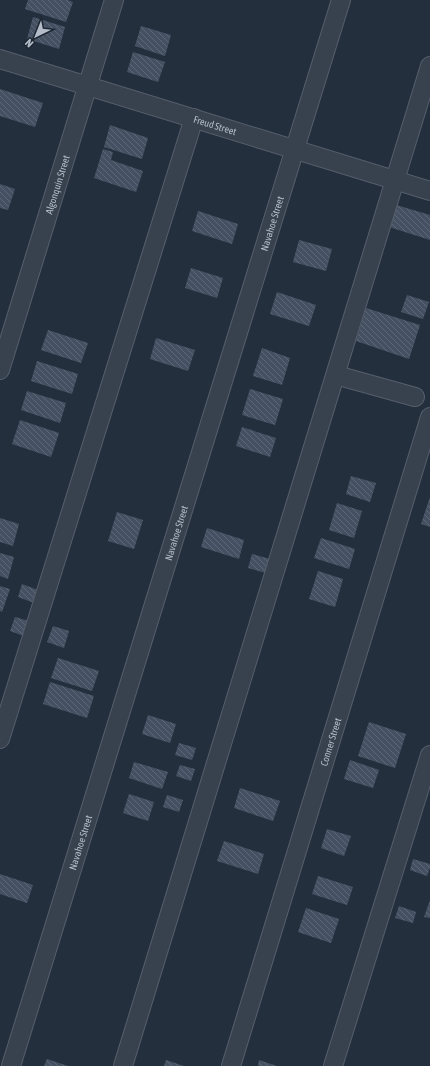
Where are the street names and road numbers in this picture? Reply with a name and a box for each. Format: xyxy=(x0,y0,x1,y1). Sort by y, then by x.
street label: Freud Street xyxy=(192,114,238,137)
street label: Algonquin Street xyxy=(43,154,72,216)
street label: Navahoe Street xyxy=(259,195,286,252)
street label: Navahoe Street xyxy=(163,504,190,562)
street label: Conner Street xyxy=(318,717,343,767)
street label: Navahoe Street xyxy=(67,814,94,871)

